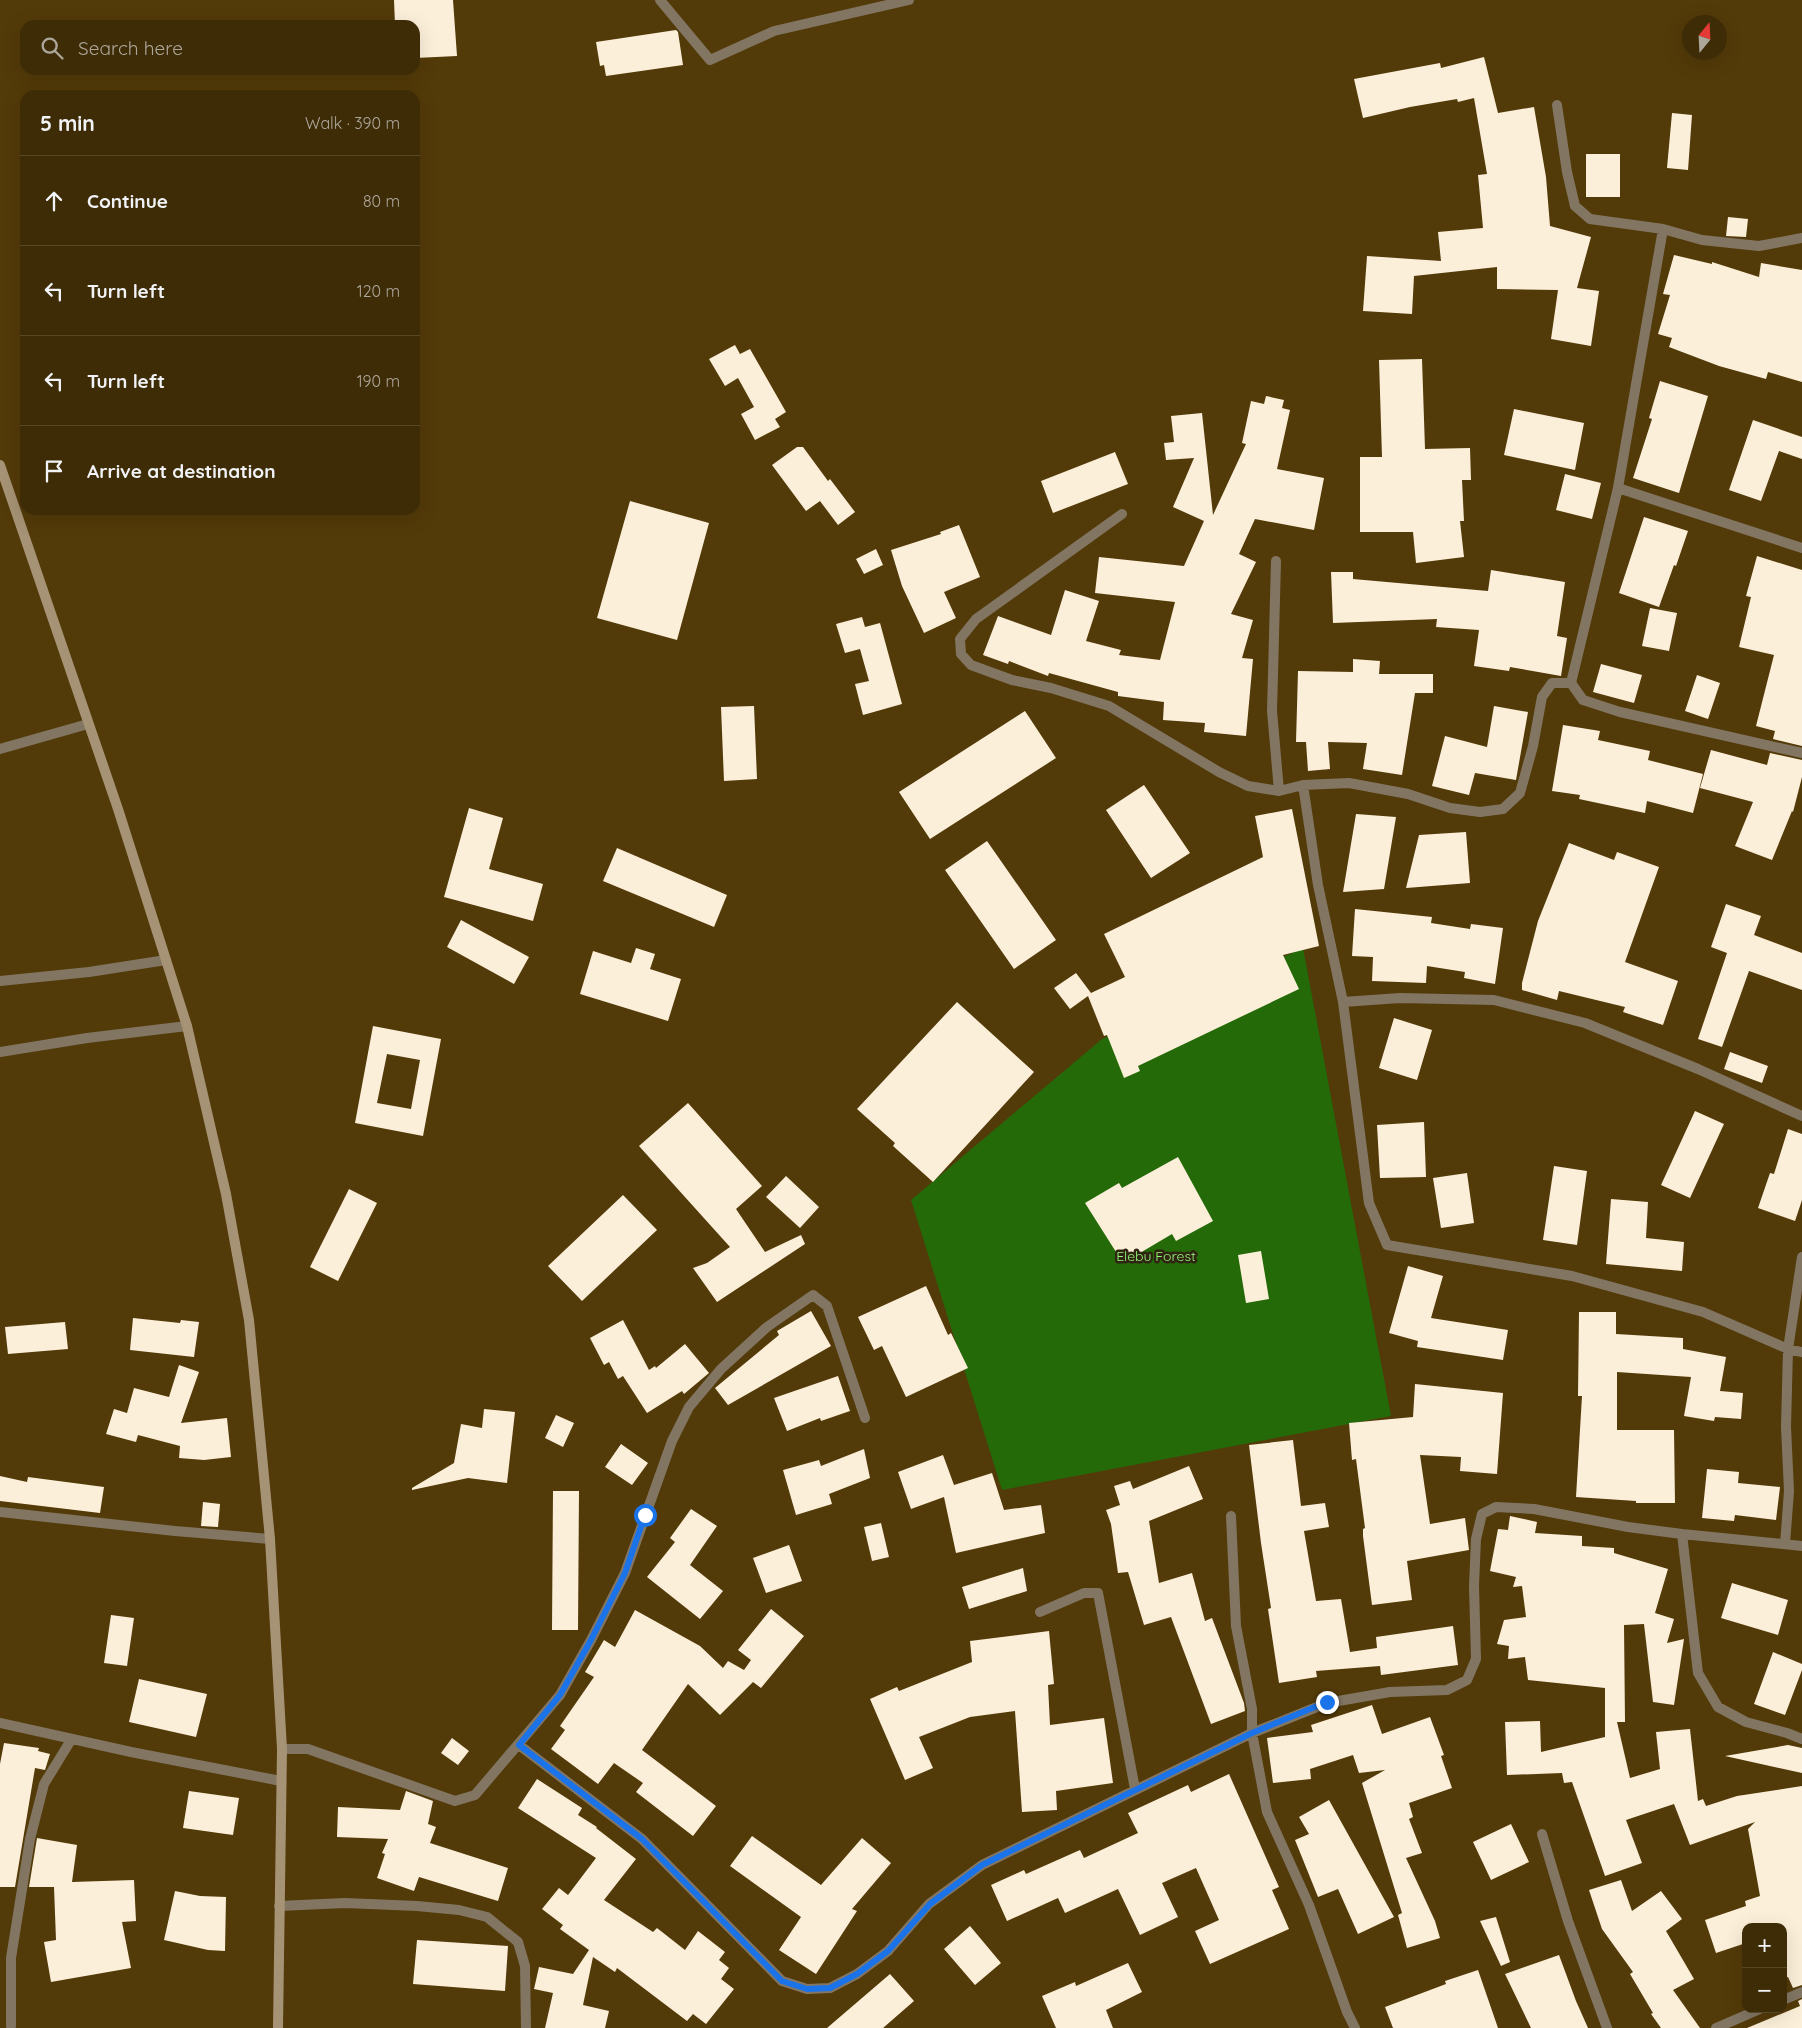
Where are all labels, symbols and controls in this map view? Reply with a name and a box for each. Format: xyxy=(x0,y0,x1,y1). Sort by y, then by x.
north arrow xyxy=(1682,15,1727,60)
search box xyxy=(20,20,420,75)
icon: search xyxy=(38,34,66,62)
text: Search here xyxy=(78,36,183,60)
text: 5 min xyxy=(40,110,95,136)
text: Walk · 390 m xyxy=(305,113,400,133)
icon: ahead xyxy=(40,187,68,215)
text: Continue xyxy=(87,189,168,213)
text: 80 m xyxy=(363,191,400,211)
icon: left xyxy=(40,277,68,305)
text: Turn left xyxy=(87,279,165,303)
text: 120 m xyxy=(357,281,400,301)
icon: left xyxy=(40,367,68,395)
text: Turn left xyxy=(87,369,165,393)
text: 190 m xyxy=(357,371,400,391)
icon: arrive xyxy=(40,457,68,485)
text: Arrive at destination xyxy=(87,459,276,483)
park label: Elebu Forest xyxy=(1116,1247,1196,1265)
route start xyxy=(634,1504,657,1527)
route end xyxy=(1316,1691,1339,1714)
map controls xyxy=(1742,1923,1787,2013)
button: + xyxy=(1742,1923,1787,1968)
button: − xyxy=(1742,1968,1787,2013)

